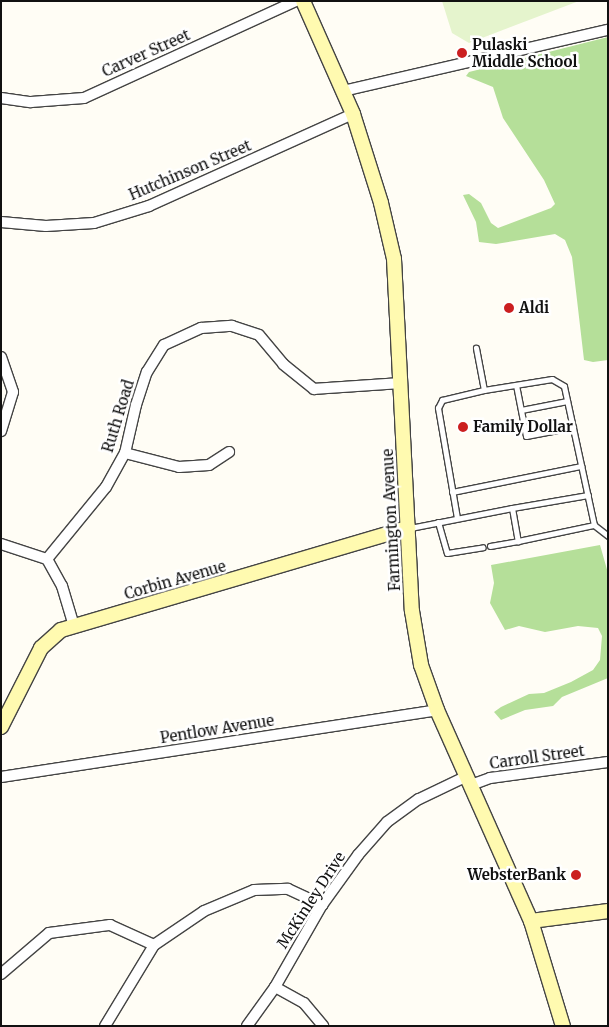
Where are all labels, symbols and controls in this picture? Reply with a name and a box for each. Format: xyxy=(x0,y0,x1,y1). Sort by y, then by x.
street label: Carver Street xyxy=(99,26,193,80)
place label: Pulaski Middle School xyxy=(472,35,577,70)
marker: Pulaski Middle School xyxy=(456,47,468,59)
street label: Hutchinson Street xyxy=(126,136,254,204)
place label: Aldi xyxy=(519,299,549,317)
marker: Aldi xyxy=(503,302,515,314)
street label: Ruth Road xyxy=(98,377,138,455)
place label: Family Dollar xyxy=(473,418,573,436)
marker: Family Dollar xyxy=(457,421,469,433)
street label: Farmington Avenue xyxy=(378,448,404,592)
street label: Corbin Avenue xyxy=(122,557,228,603)
street label: Pentlow Avenue xyxy=(159,711,275,747)
street label: Carroll Street xyxy=(488,741,586,773)
street label: McKinley Drive xyxy=(273,848,349,952)
place label: WebsterBank xyxy=(467,866,566,884)
marker: WebsterBank xyxy=(570,869,582,881)

